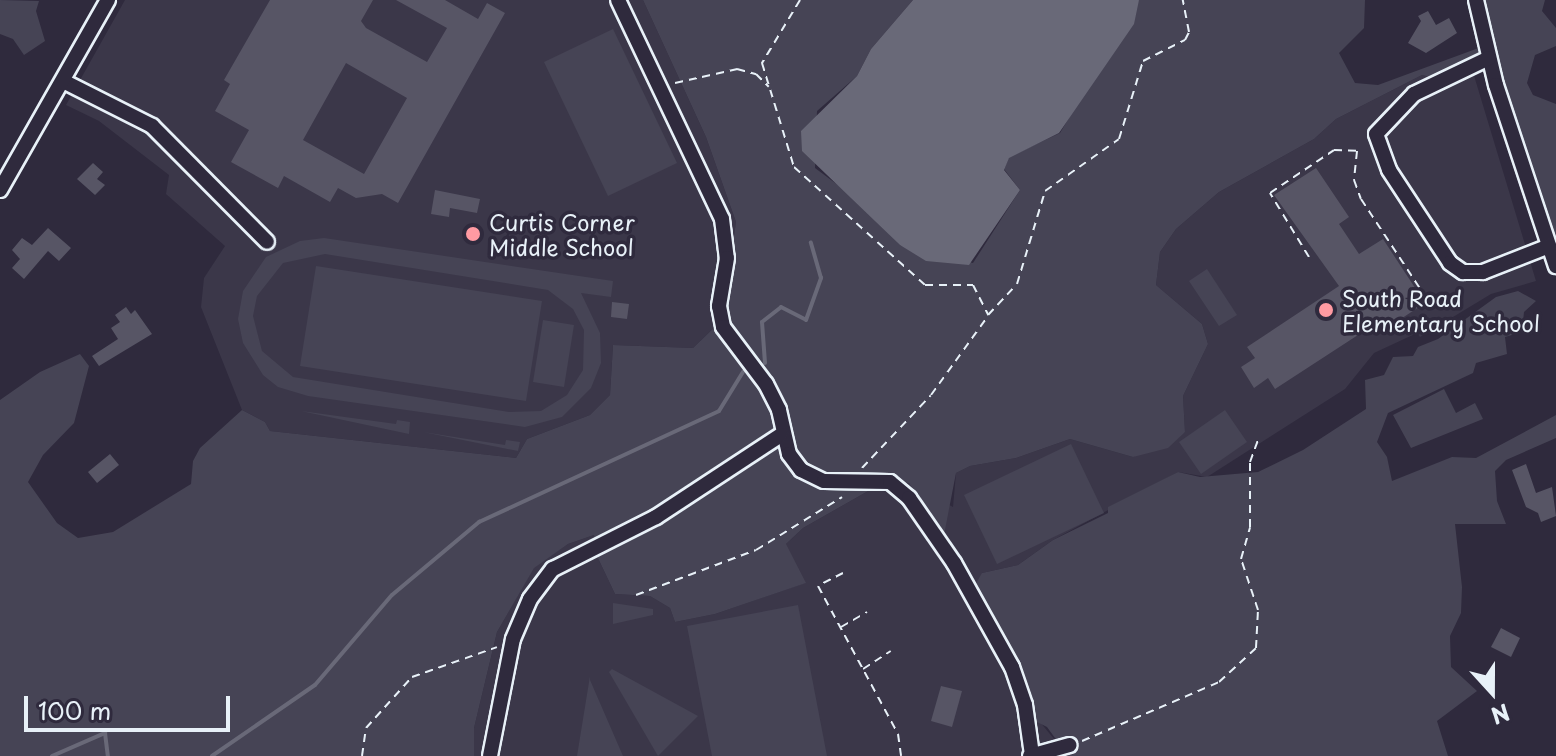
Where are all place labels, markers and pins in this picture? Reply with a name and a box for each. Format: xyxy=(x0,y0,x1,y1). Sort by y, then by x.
place label: Curtis Corner Middle School xyxy=(489,208,636,260)
marker: Curtis Corner Middle School xyxy=(464,225,482,243)
place label: South Road Elementary School xyxy=(1342,284,1540,336)
marker: South Road Elementary School xyxy=(1317,301,1335,319)

